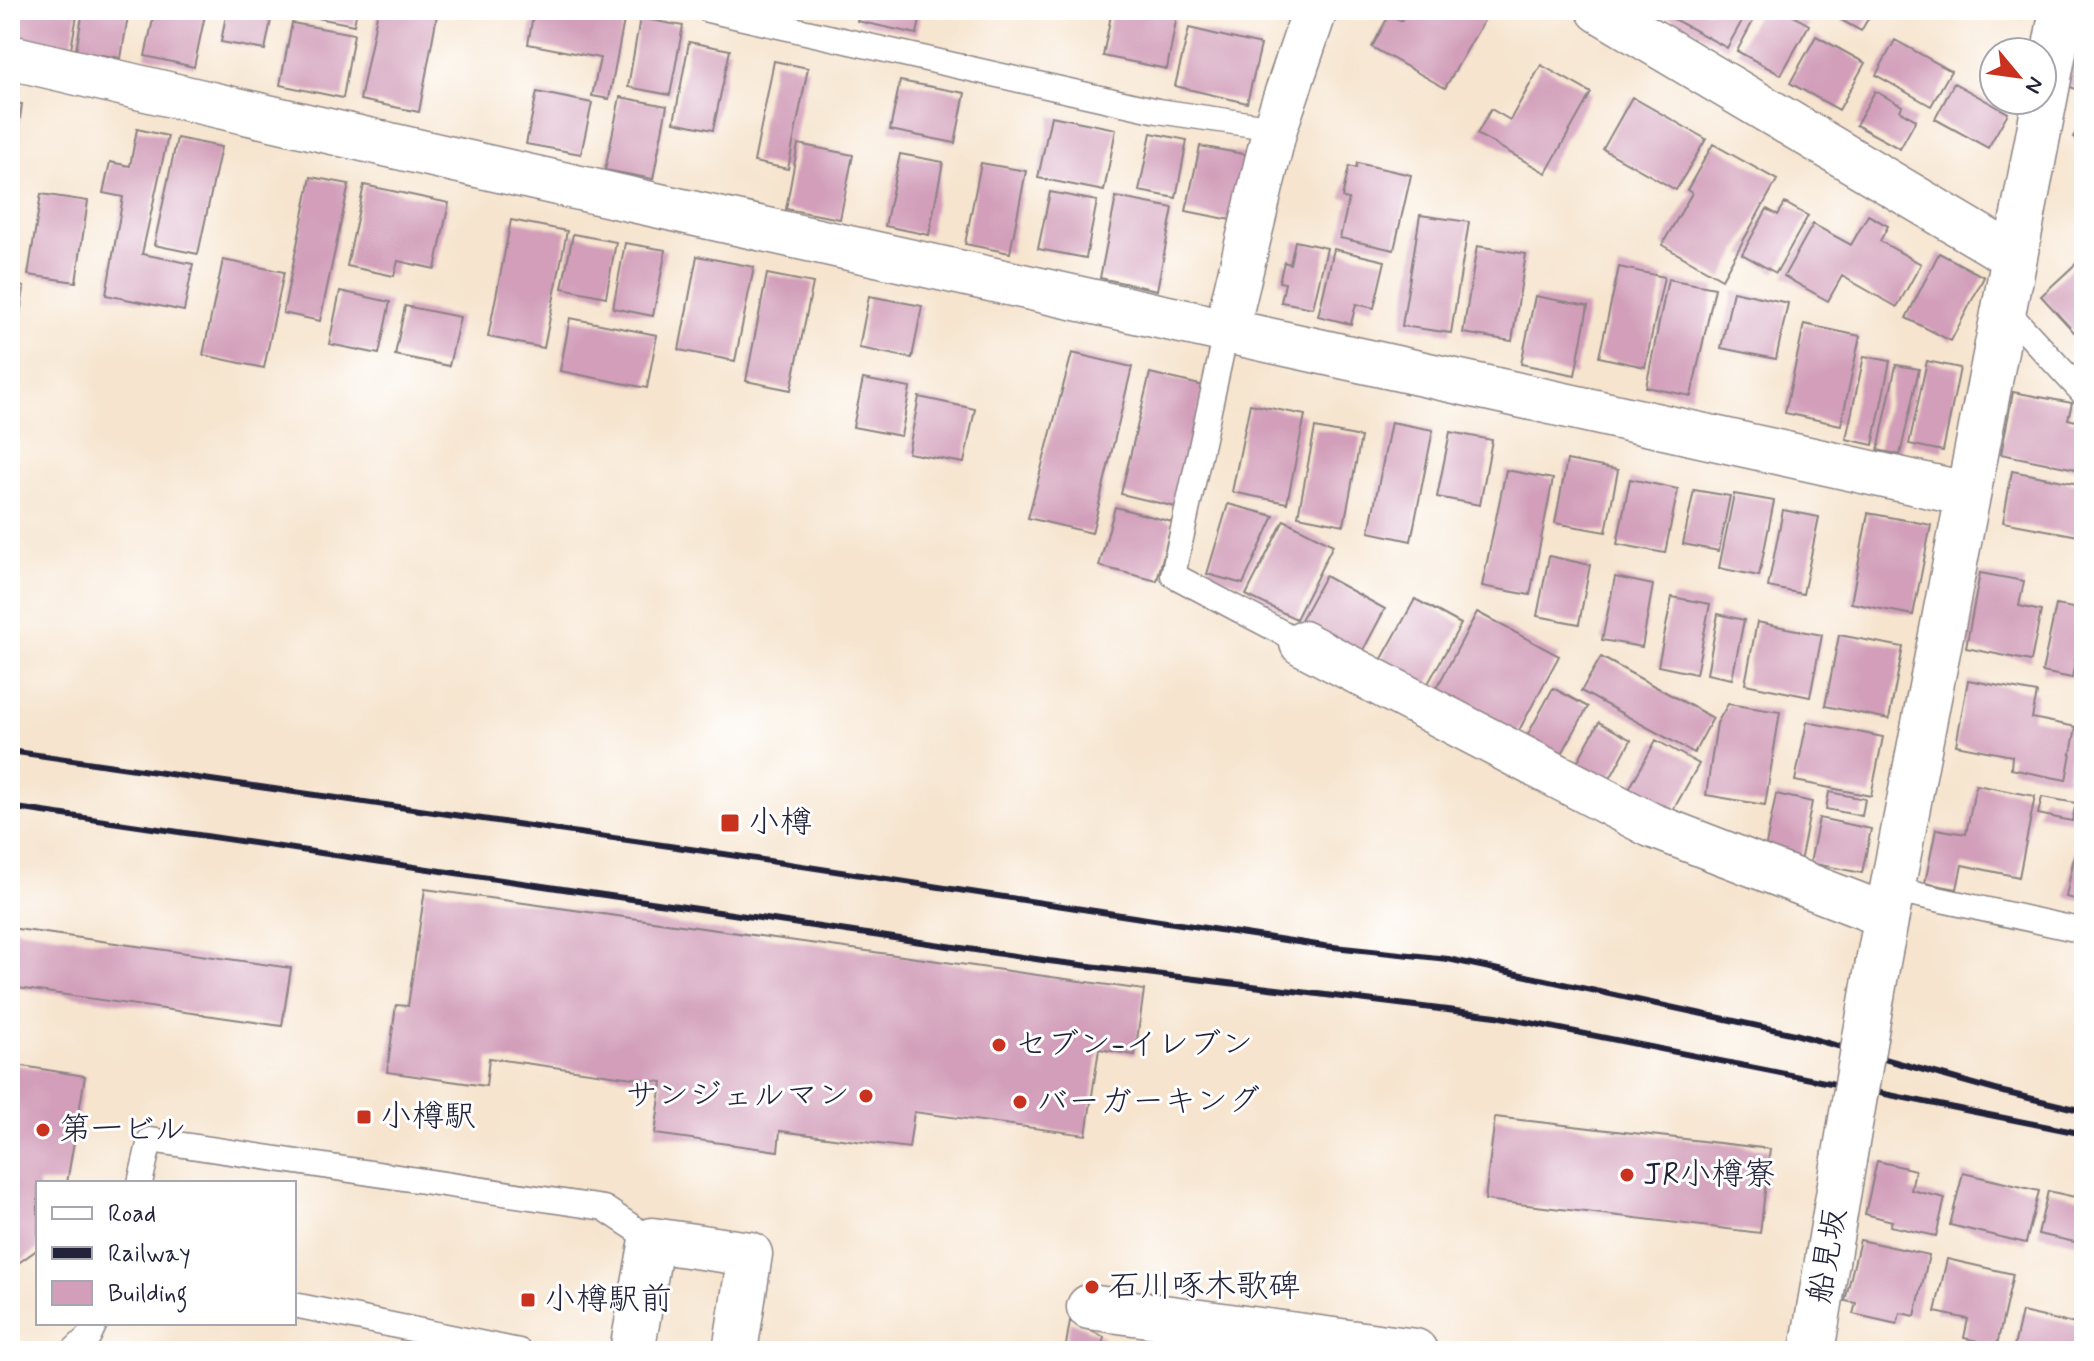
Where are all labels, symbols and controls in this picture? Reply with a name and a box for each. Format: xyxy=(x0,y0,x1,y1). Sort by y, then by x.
north arrow xyxy=(1978,36,2058,116)
text: N xyxy=(2018,72,2050,98)
place label: 小樽 xyxy=(748,802,812,844)
marker: 小樽 xyxy=(719,812,741,834)
place label: セブン-イレブン xyxy=(1015,1024,1253,1066)
marker: セブン-イレブン xyxy=(990,1036,1008,1054)
place label: サンジェルマン xyxy=(625,1075,850,1117)
place label: バーガーキング xyxy=(1036,1081,1260,1123)
marker: サンジェルマン xyxy=(857,1087,875,1105)
marker: バーガーキング xyxy=(1011,1093,1029,1111)
place label: 小樽駅 xyxy=(380,1096,476,1138)
marker: 小樽駅 xyxy=(355,1108,373,1126)
place label: 第一ビル xyxy=(59,1109,186,1151)
marker: 第一ビル xyxy=(34,1121,52,1139)
place label: JR小樽寮 xyxy=(1643,1154,1776,1196)
marker: JR小樽寮 xyxy=(1618,1166,1636,1184)
legend xyxy=(36,1181,296,1325)
text: Road xyxy=(108,1199,156,1230)
street label: 船見坂 xyxy=(1799,1205,1857,1307)
text: Railway xyxy=(108,1239,191,1270)
place label: 石川啄木歌碑 xyxy=(1108,1266,1300,1308)
marker: 石川啄木歌碑 xyxy=(1083,1278,1101,1296)
text: Building xyxy=(108,1279,188,1313)
place label: 小樽駅前 xyxy=(544,1279,672,1321)
marker: 小樽駅前 xyxy=(519,1291,537,1309)

